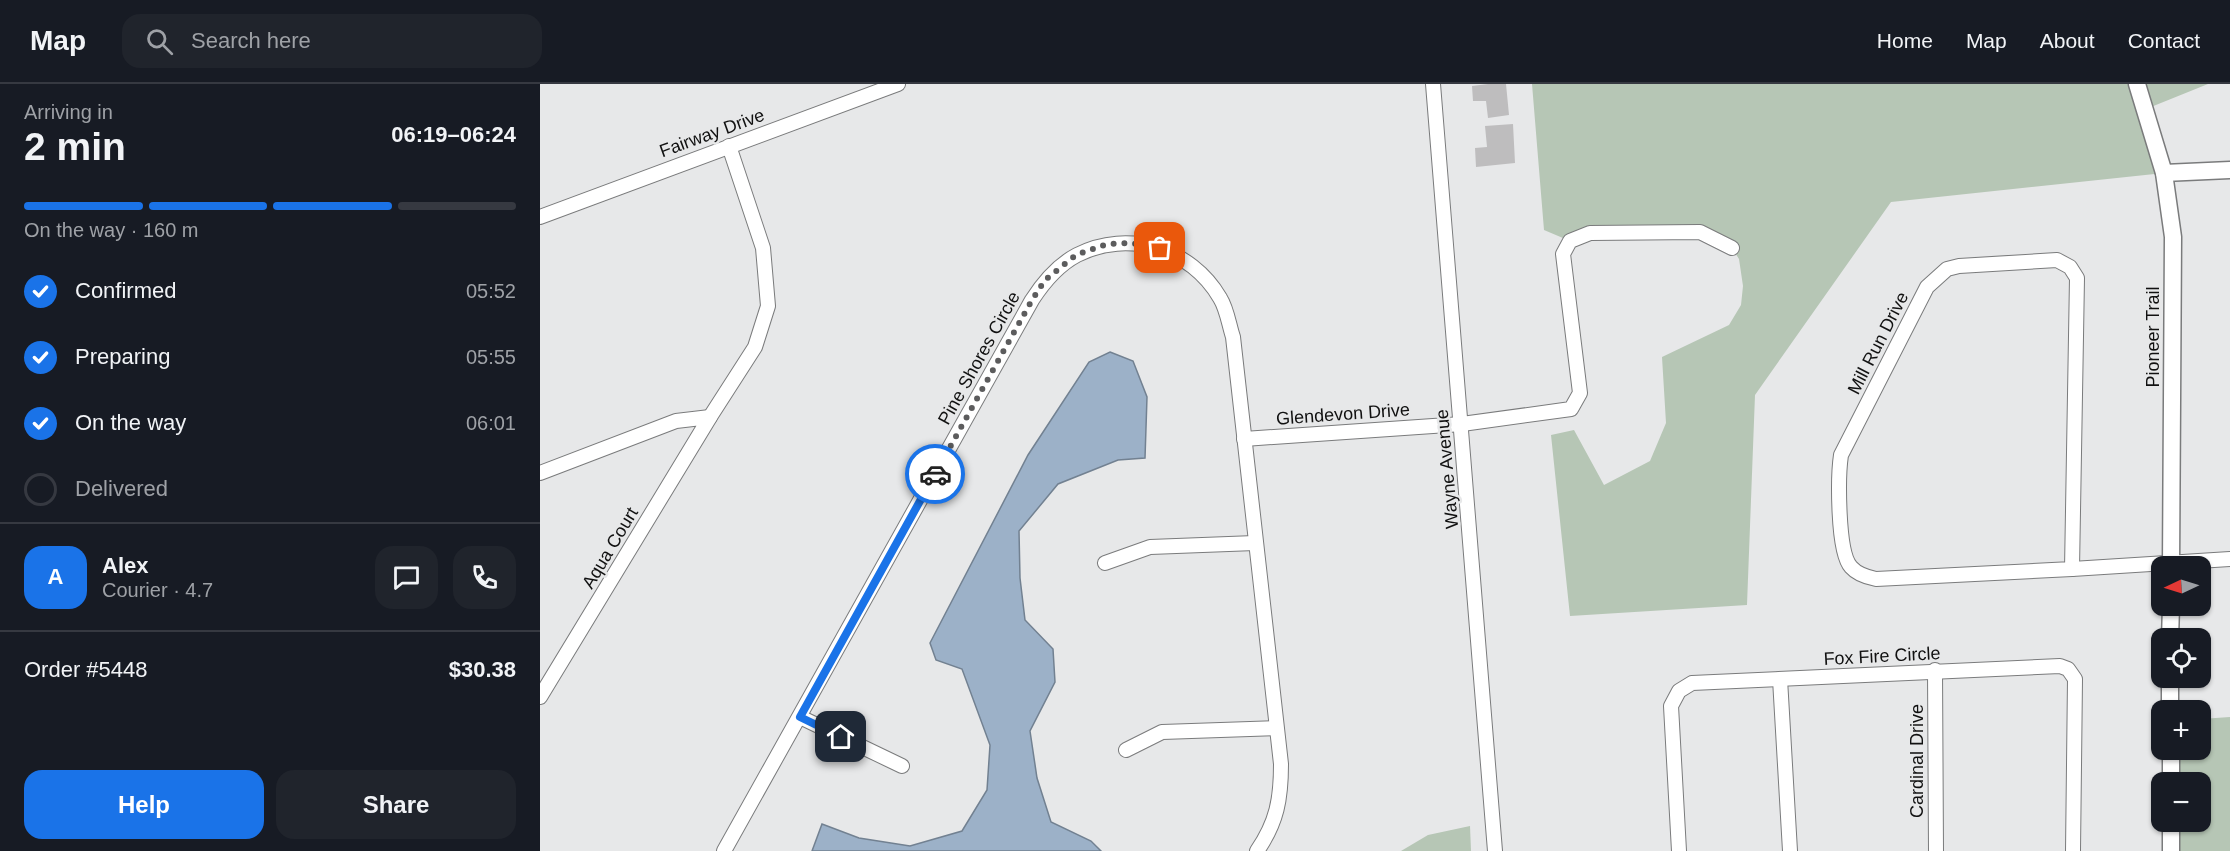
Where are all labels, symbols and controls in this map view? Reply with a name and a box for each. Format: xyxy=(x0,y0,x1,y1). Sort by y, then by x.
search box xyxy=(122,14,542,68)
text: Map xyxy=(30,25,86,56)
icon: search xyxy=(143,25,176,58)
text: Search here xyxy=(191,28,311,53)
text: Home xyxy=(1877,29,1933,52)
text: Map xyxy=(1966,29,2007,52)
text: About xyxy=(2040,29,2095,52)
text: Contact xyxy=(2128,29,2200,52)
text: Arriving in xyxy=(24,101,113,123)
street label: Fairway Drive xyxy=(657,105,767,161)
text: 06:19–06:24 xyxy=(391,122,516,147)
text: 2 min xyxy=(24,125,126,168)
text: On the way · 160 m xyxy=(24,219,199,241)
pin xyxy=(1134,222,1185,273)
icon: bag xyxy=(1143,231,1176,264)
icon: check xyxy=(24,275,57,308)
text: Confirmed xyxy=(75,278,176,303)
text: 05:52 xyxy=(466,280,516,302)
street label: Pioneer Trail xyxy=(2143,286,2163,388)
street label: Pine Shores Circle xyxy=(934,288,1024,428)
street label: Mill Run Drive xyxy=(1844,289,1912,397)
icon: check xyxy=(24,341,57,374)
text: Preparing xyxy=(75,344,170,369)
text: 05:55 xyxy=(466,346,516,368)
street label: Glendevon Drive xyxy=(1275,399,1411,429)
icon: check xyxy=(24,407,57,440)
street label: Wayne Avenue xyxy=(1432,408,1462,530)
text: On the way xyxy=(75,410,186,435)
text: 06:01 xyxy=(466,412,516,434)
courier xyxy=(905,444,965,504)
icon: car xyxy=(919,458,952,491)
text: Delivered xyxy=(75,476,168,501)
street label: Aqua Court xyxy=(578,504,642,592)
button: chat xyxy=(375,546,438,609)
button: phone xyxy=(453,546,516,609)
text: Alex xyxy=(102,553,148,578)
north arrow xyxy=(2151,556,2211,616)
map controls xyxy=(2151,556,2211,832)
text: A xyxy=(48,564,63,589)
text: Courier · 4.7 xyxy=(102,579,213,601)
button: locate xyxy=(2151,628,2211,688)
street label: Fox Fire Circle xyxy=(1823,643,1941,669)
text: Order #5448 xyxy=(24,657,148,682)
text: $30.38 xyxy=(449,657,516,682)
button: + xyxy=(2151,700,2211,760)
street label: Cardinal Drive xyxy=(1907,704,1927,818)
pin xyxy=(815,711,866,762)
icon: home xyxy=(824,720,857,753)
button: Help xyxy=(24,770,264,839)
button: Share xyxy=(276,770,516,839)
button: − xyxy=(2151,772,2211,832)

